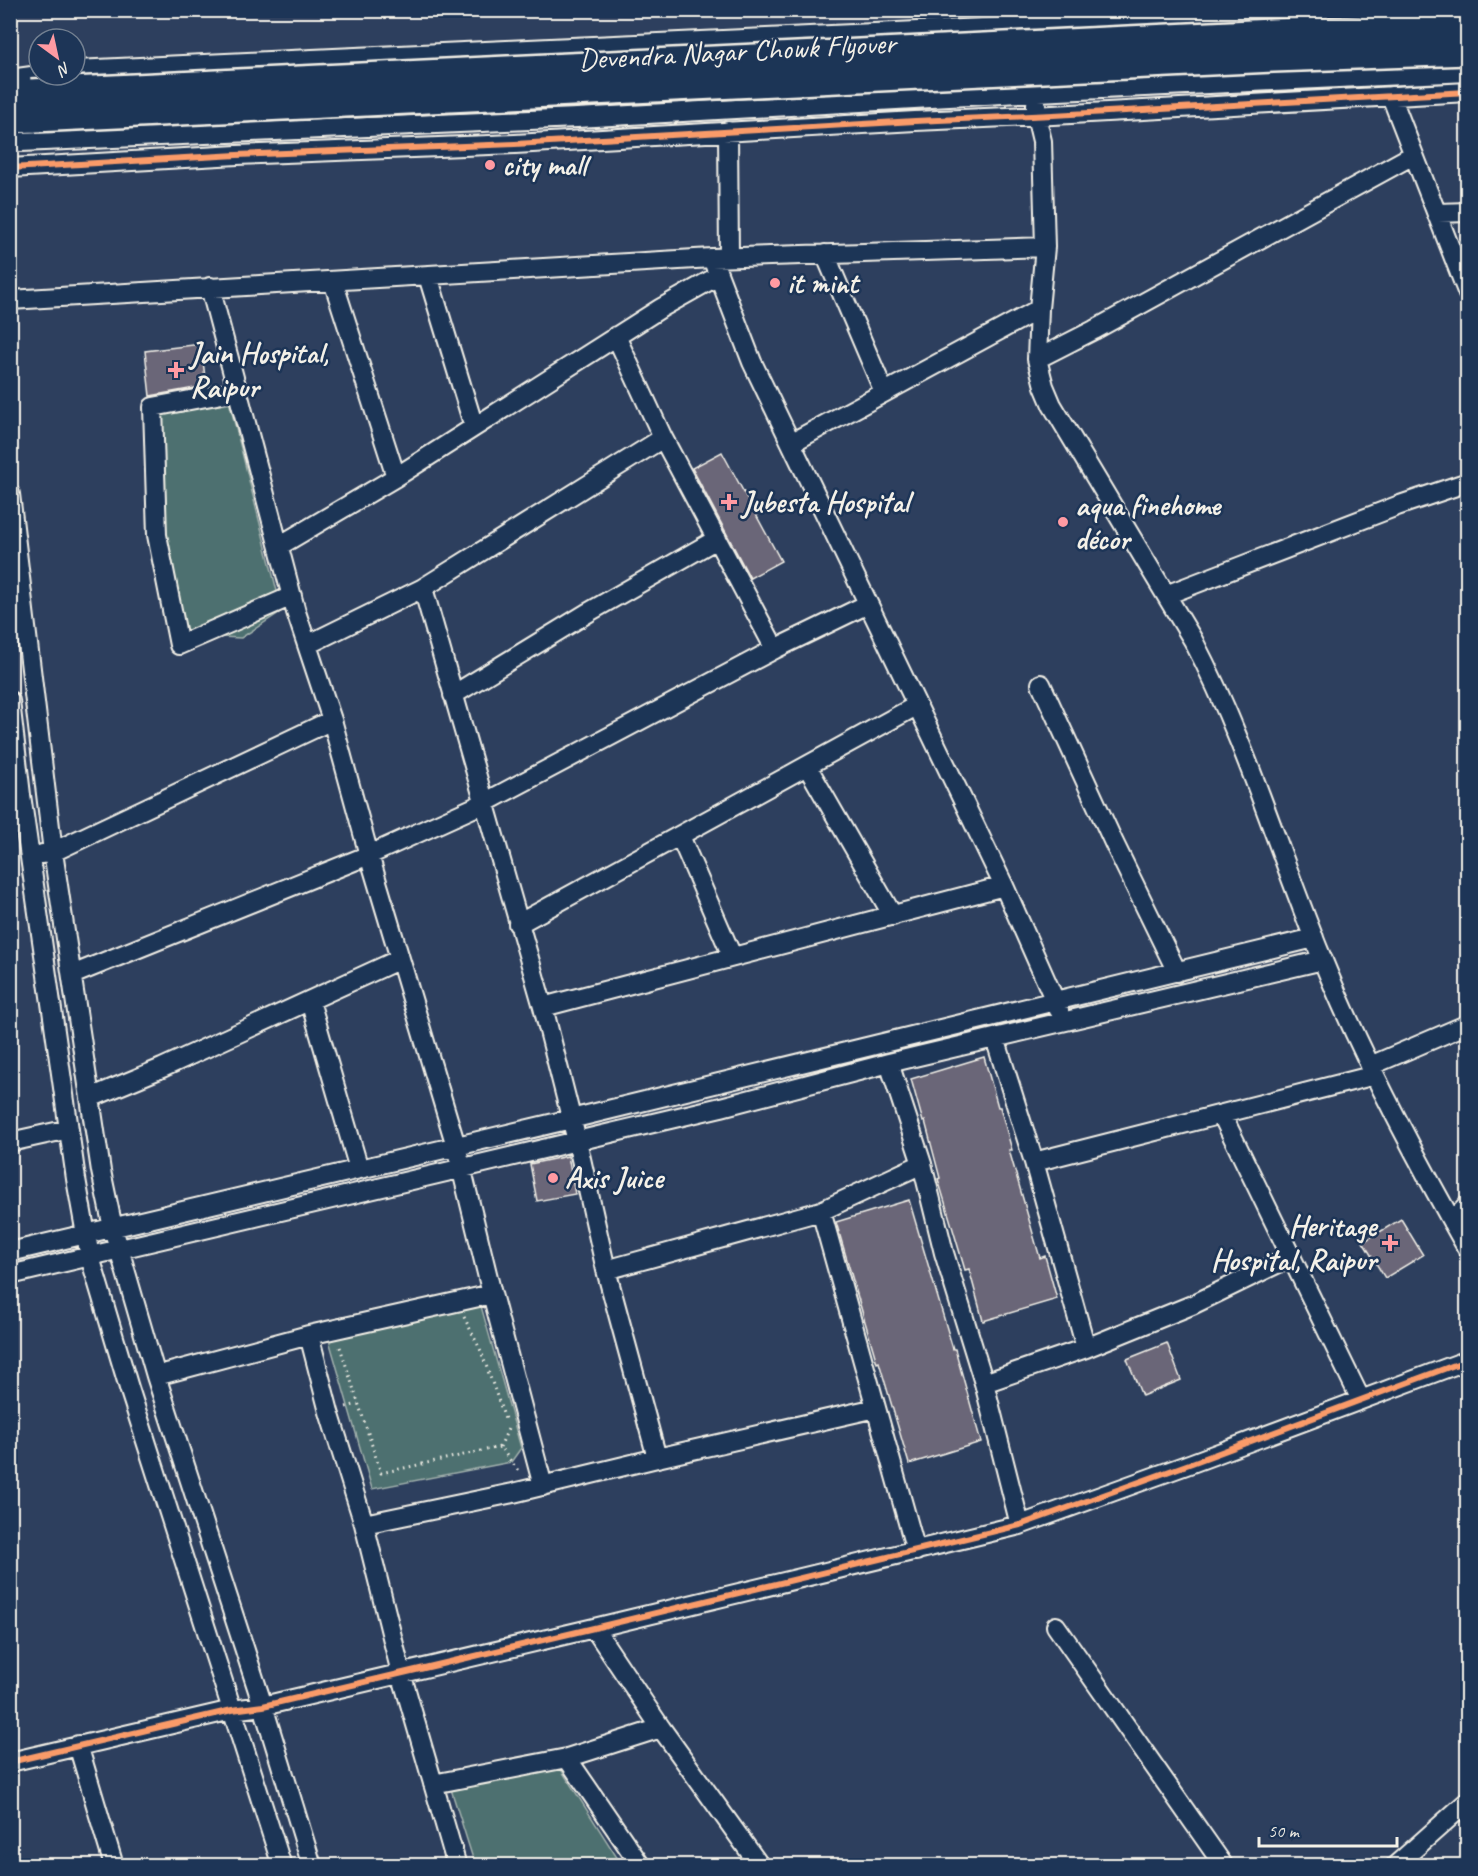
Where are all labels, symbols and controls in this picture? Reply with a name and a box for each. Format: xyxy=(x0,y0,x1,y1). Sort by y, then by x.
street label: Devendra Nagar Chowk Flyover xyxy=(577,24,900,78)
north arrow xyxy=(27,27,87,87)
text: N xyxy=(52,58,74,82)
place label: city mall xyxy=(502,146,592,184)
marker: city mall xyxy=(483,158,497,172)
place label: it mint xyxy=(787,264,861,302)
marker: it mint xyxy=(768,276,782,290)
place label: Jain Hospital, Raipur xyxy=(188,334,329,406)
marker: Jain Hospital, Raipur xyxy=(167,361,185,379)
place label: Jubesta Hospital xyxy=(740,483,915,521)
place label: aqua finehome décor xyxy=(1075,486,1222,558)
marker: Jubesta Hospital xyxy=(720,493,738,511)
marker: aqua finehome décor xyxy=(1056,515,1070,529)
place label: Axis Juice xyxy=(565,1159,666,1197)
marker: Axis Juice xyxy=(546,1171,560,1185)
place label: Heritage Hospital, Raipur xyxy=(1211,1207,1379,1279)
marker: Heritage Hospital, Raipur xyxy=(1381,1234,1399,1252)
scale bar xyxy=(1259,1810,1397,1848)
text: 50 m xyxy=(1268,1820,1301,1842)

